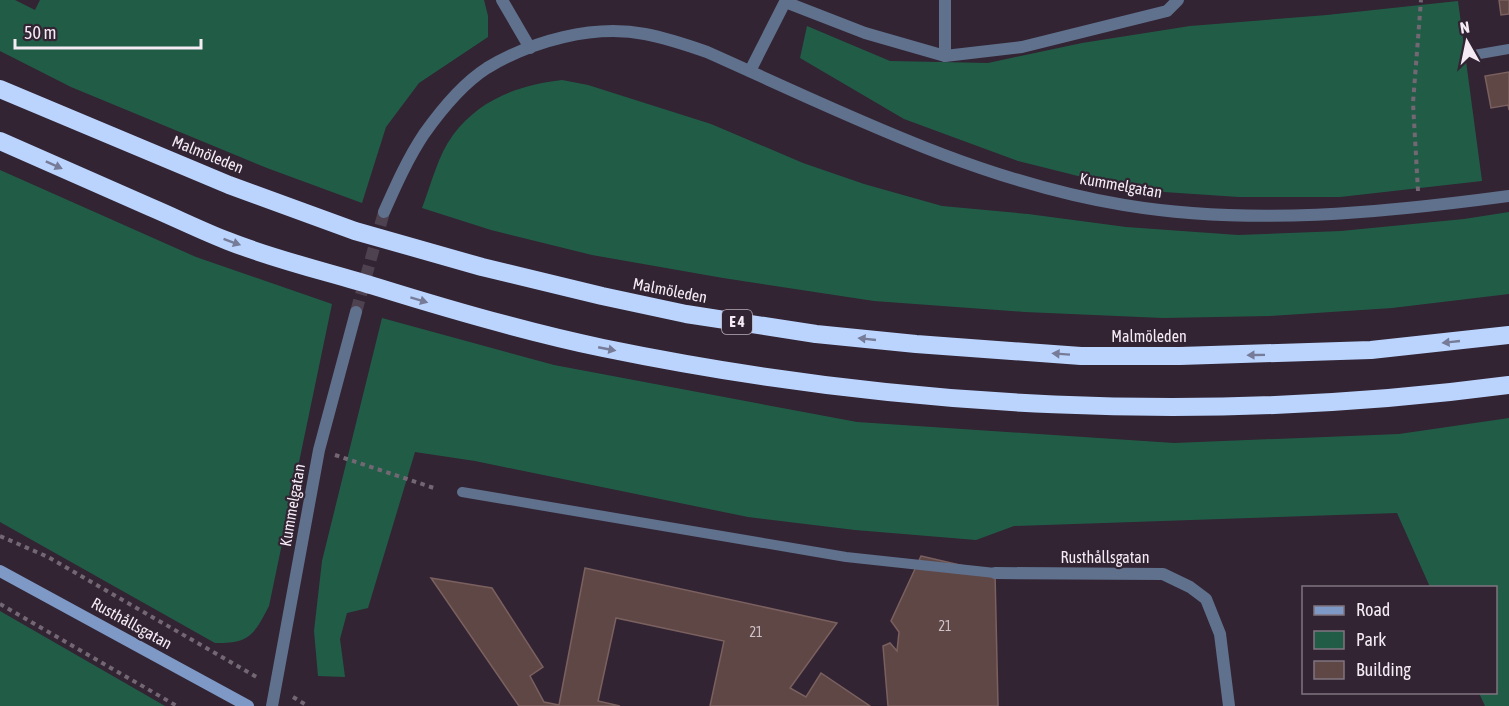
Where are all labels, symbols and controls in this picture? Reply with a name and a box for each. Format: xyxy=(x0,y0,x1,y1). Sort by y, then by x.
scale bar xyxy=(15,12,201,50)
north arrow xyxy=(1437,12,1497,72)
text: N xyxy=(1459,18,1471,37)
text: 50 m xyxy=(24,22,56,43)
street label: Malmöleden xyxy=(170,132,246,176)
one-way arrow xyxy=(45,160,62,169)
street label: Kummelgatan xyxy=(1078,169,1164,202)
one-way arrow xyxy=(224,238,242,248)
street label: Malmöleden xyxy=(631,274,709,306)
one-way arrow xyxy=(410,296,428,305)
road number: E 4 xyxy=(722,310,752,334)
street label: Malmöleden xyxy=(1111,327,1187,345)
one-way arrow xyxy=(858,334,877,344)
one-way arrow xyxy=(1441,337,1460,347)
one-way arrow xyxy=(598,345,617,354)
one-way arrow xyxy=(1052,350,1071,359)
one-way arrow xyxy=(1247,350,1266,359)
street label: Kummelgatan xyxy=(276,462,309,548)
street label: Rusthållsgatan xyxy=(1060,548,1150,567)
legend xyxy=(1302,586,1497,694)
street label: Rusthållsgatan xyxy=(88,594,175,653)
text: Road xyxy=(1356,599,1390,620)
house number: 21 xyxy=(938,618,952,634)
house number: 21 xyxy=(749,624,763,640)
text: Park xyxy=(1356,629,1386,650)
text: Building xyxy=(1356,659,1411,680)

